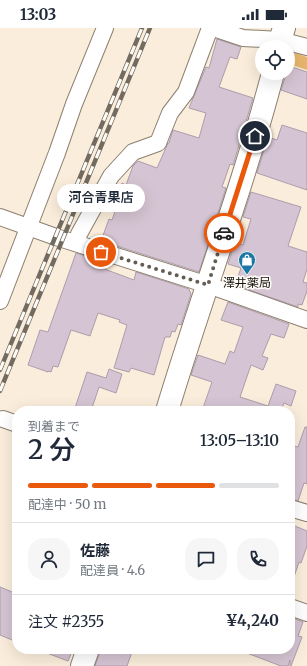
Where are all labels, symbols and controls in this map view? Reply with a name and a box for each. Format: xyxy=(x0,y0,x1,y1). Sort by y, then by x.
text: 13:03 xyxy=(20,5,56,24)
map controls xyxy=(255,40,295,80)
button: locate xyxy=(255,40,295,80)
pin xyxy=(238,119,272,153)
icon: home xyxy=(244,125,266,147)
callout: 河合青果店 xyxy=(57,184,145,212)
text: 河合青果店 xyxy=(68,189,134,206)
courier xyxy=(204,213,244,253)
icon: car xyxy=(213,222,235,244)
pin xyxy=(84,235,118,269)
icon: bag xyxy=(90,241,112,263)
shop icon: 澤井薬局 xyxy=(237,250,257,275)
place label: 澤井薬局 xyxy=(223,275,271,290)
text: 到着まで xyxy=(28,418,80,435)
text: 13:05–13:10 xyxy=(200,431,279,450)
text: 2 分 xyxy=(28,433,76,466)
text: 配達中 · 50 m xyxy=(28,496,106,513)
button: person xyxy=(28,538,70,580)
button: chat xyxy=(185,538,227,580)
button: phone xyxy=(237,538,279,580)
text: 佐藤 xyxy=(80,541,110,560)
text: 配達員 · 4.6 xyxy=(80,562,145,579)
text: ¥4,240 xyxy=(226,611,279,630)
text: 注文 #2355 xyxy=(28,612,104,631)

